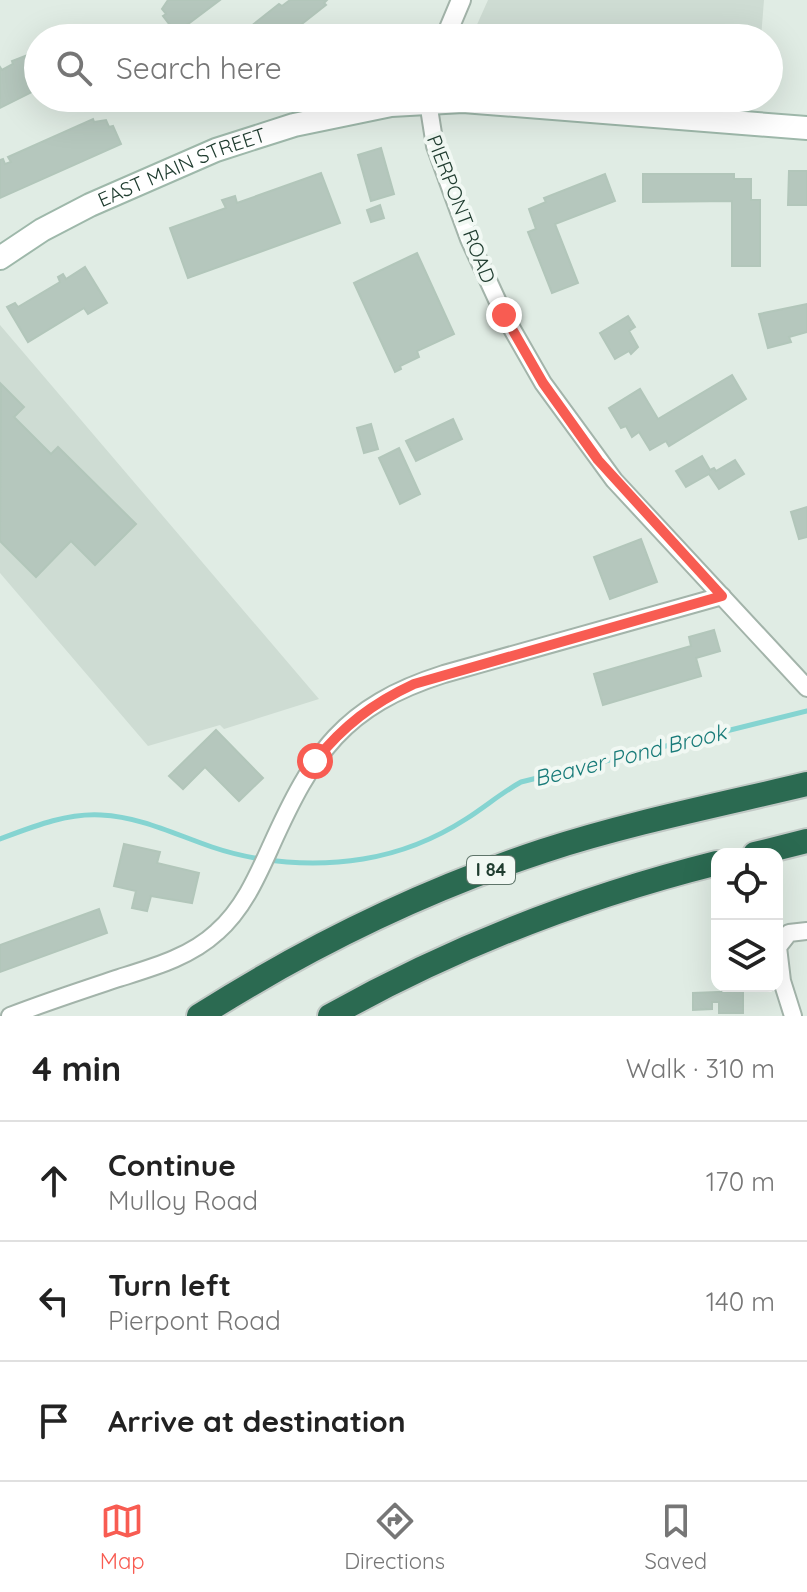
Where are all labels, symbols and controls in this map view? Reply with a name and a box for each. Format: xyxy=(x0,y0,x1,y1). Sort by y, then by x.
search box xyxy=(24,24,783,112)
icon: search xyxy=(52,46,96,90)
text: Search here xyxy=(116,49,282,87)
street label: EAST MAIN STREET xyxy=(94,122,269,212)
street label: PIERPONT ROAD xyxy=(422,131,501,286)
route end xyxy=(486,297,522,333)
water label: Beaver Pond Brook xyxy=(531,717,731,792)
route start xyxy=(297,743,333,779)
map controls xyxy=(711,848,783,992)
button: locate xyxy=(711,848,783,920)
road number: I 84 xyxy=(467,856,515,884)
button: layers xyxy=(711,920,783,992)
text: 4 min xyxy=(32,1047,121,1090)
text: Walk · 310 m xyxy=(626,1052,775,1085)
text: Continue xyxy=(108,1146,236,1184)
icon: ahead xyxy=(32,1159,76,1203)
text: 170 m xyxy=(706,1165,775,1198)
text: Mulloy Road xyxy=(108,1184,258,1217)
text: Turn left xyxy=(108,1266,231,1304)
icon: left xyxy=(32,1279,76,1323)
text: 140 m xyxy=(706,1285,775,1318)
text: Pierpont Road xyxy=(108,1304,281,1337)
icon: arrive xyxy=(32,1399,76,1443)
text: Arrive at destination xyxy=(108,1402,406,1440)
tab: Map xyxy=(100,1499,145,1575)
tab: Directions xyxy=(344,1499,445,1575)
tab: Saved xyxy=(644,1499,707,1575)

